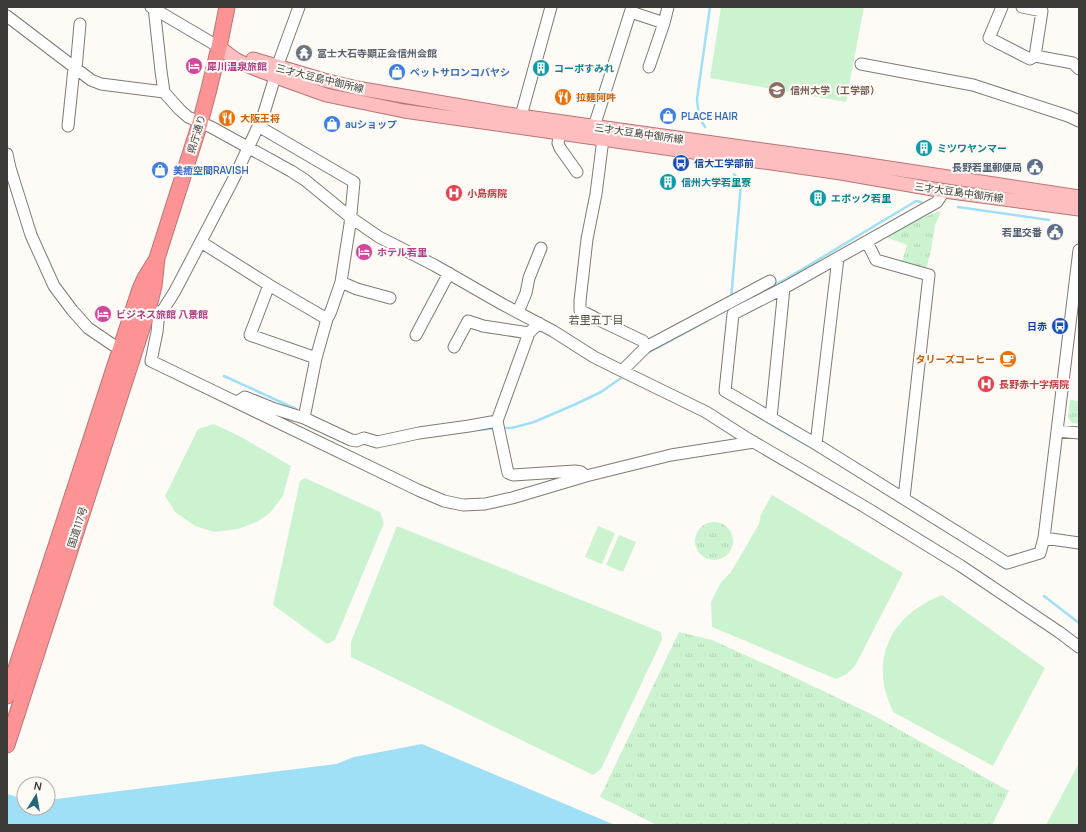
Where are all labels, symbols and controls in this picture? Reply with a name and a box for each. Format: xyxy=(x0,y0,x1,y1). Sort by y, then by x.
temple icon: 冨士大石寺顕正会信州会館 xyxy=(294,43,314,63)
place label: 冨士大石寺顕正会信州会館 xyxy=(317,46,437,60)
hotel icon: 犀川温泉旅館 xyxy=(184,56,204,76)
building icon: コーポすみれ xyxy=(531,58,551,78)
place label: 犀川温泉旅館 xyxy=(207,59,267,73)
street label: 三才大豆島中御所線 xyxy=(275,60,365,96)
place label: コーポすみれ xyxy=(554,61,614,75)
shop icon: ペットサロンコバヤシ xyxy=(387,62,407,82)
place label: ペットサロンコバヤシ xyxy=(410,65,510,79)
school or university icon: 信州大学（工学部） xyxy=(767,80,787,100)
place label: 信州大学（工学部） xyxy=(790,83,880,97)
restaurant icon: 拉麺阿吽 xyxy=(553,87,573,107)
place label: 拉麺阿吽 xyxy=(576,90,616,104)
shop icon: PLACE HAIR xyxy=(658,106,678,126)
restaurant icon: 大阪王将 xyxy=(217,108,237,128)
place label: PLACE HAIR xyxy=(681,109,738,123)
place label: 大阪王将 xyxy=(240,111,280,125)
street label: 県庁通り xyxy=(183,113,209,155)
shop icon: auショップ xyxy=(322,114,342,134)
place label: auショップ xyxy=(345,117,397,131)
street label: 三才大豆島中御所線 xyxy=(593,120,685,146)
building icon: ミツワヤンマー xyxy=(914,138,934,158)
place label: ミツワヤンマー xyxy=(937,141,1007,155)
bus stop icon: 信大工学部前 xyxy=(671,153,691,173)
place label: 信大工学部前 xyxy=(694,156,754,170)
public building icon: 長野若里郵便局 xyxy=(1025,157,1045,177)
shop icon: 美癒空間RAVISH xyxy=(150,160,170,180)
place label: 長野若里郵便局 xyxy=(952,160,1022,174)
place label: 美癒空間RAVISH xyxy=(173,163,249,177)
building icon: 信州大学若里寮 xyxy=(658,172,678,192)
place label: 信州大学若里寮 xyxy=(681,175,751,189)
street label: 三才大豆島中御所線 xyxy=(913,179,1005,205)
hospital icon: 小島病院 xyxy=(444,183,464,203)
place label: 小島病院 xyxy=(467,186,507,200)
building icon: エポック若里 xyxy=(808,188,828,208)
place label: エポック若里 xyxy=(831,191,891,205)
public building icon: 若里交番 xyxy=(1045,222,1065,242)
place label: 若里交番 xyxy=(1001,225,1042,239)
hotel icon: ホテル若里 xyxy=(354,242,374,262)
place label: ホテル若里 xyxy=(377,245,427,259)
hotel icon: ビジネス旅館 八景館 xyxy=(93,304,113,324)
place label: ビジネス旅館 八景館 xyxy=(116,307,208,321)
district label: 若里五丁目 xyxy=(569,312,624,327)
bus stop icon: 日赤 xyxy=(1050,316,1070,336)
place label: 日赤 xyxy=(1027,319,1047,333)
cafe icon: タリーズコーヒー xyxy=(998,349,1018,369)
place label: タリーズコーヒー xyxy=(916,352,995,366)
hospital icon: 長野赤十字病院 xyxy=(976,374,996,394)
place label: 長野赤十字病院 xyxy=(999,377,1069,391)
street label: 国道117号 xyxy=(64,504,90,550)
north arrow xyxy=(16,776,56,816)
text: N xyxy=(33,778,43,794)

